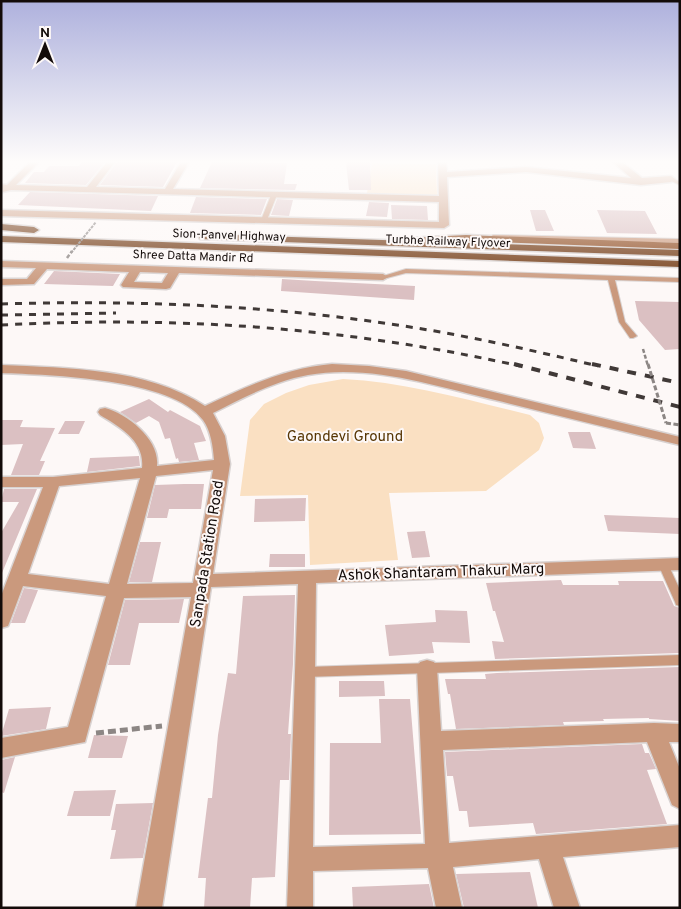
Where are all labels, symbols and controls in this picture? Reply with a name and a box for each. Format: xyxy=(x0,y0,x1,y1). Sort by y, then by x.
north arrow xyxy=(20,20,70,70)
text: N xyxy=(40,25,50,42)
street label: Sion-Panvel Highway xyxy=(172,226,286,246)
street label: Turbhe Railway Flyover xyxy=(385,232,511,252)
street label: Shree Datta Mandir Rd xyxy=(132,247,254,267)
park label: Gaondevi Ground xyxy=(287,428,403,447)
street label: Sanpada Station Road xyxy=(187,479,229,629)
street label: Ashok Shantaram Thakur Marg xyxy=(337,560,545,586)

